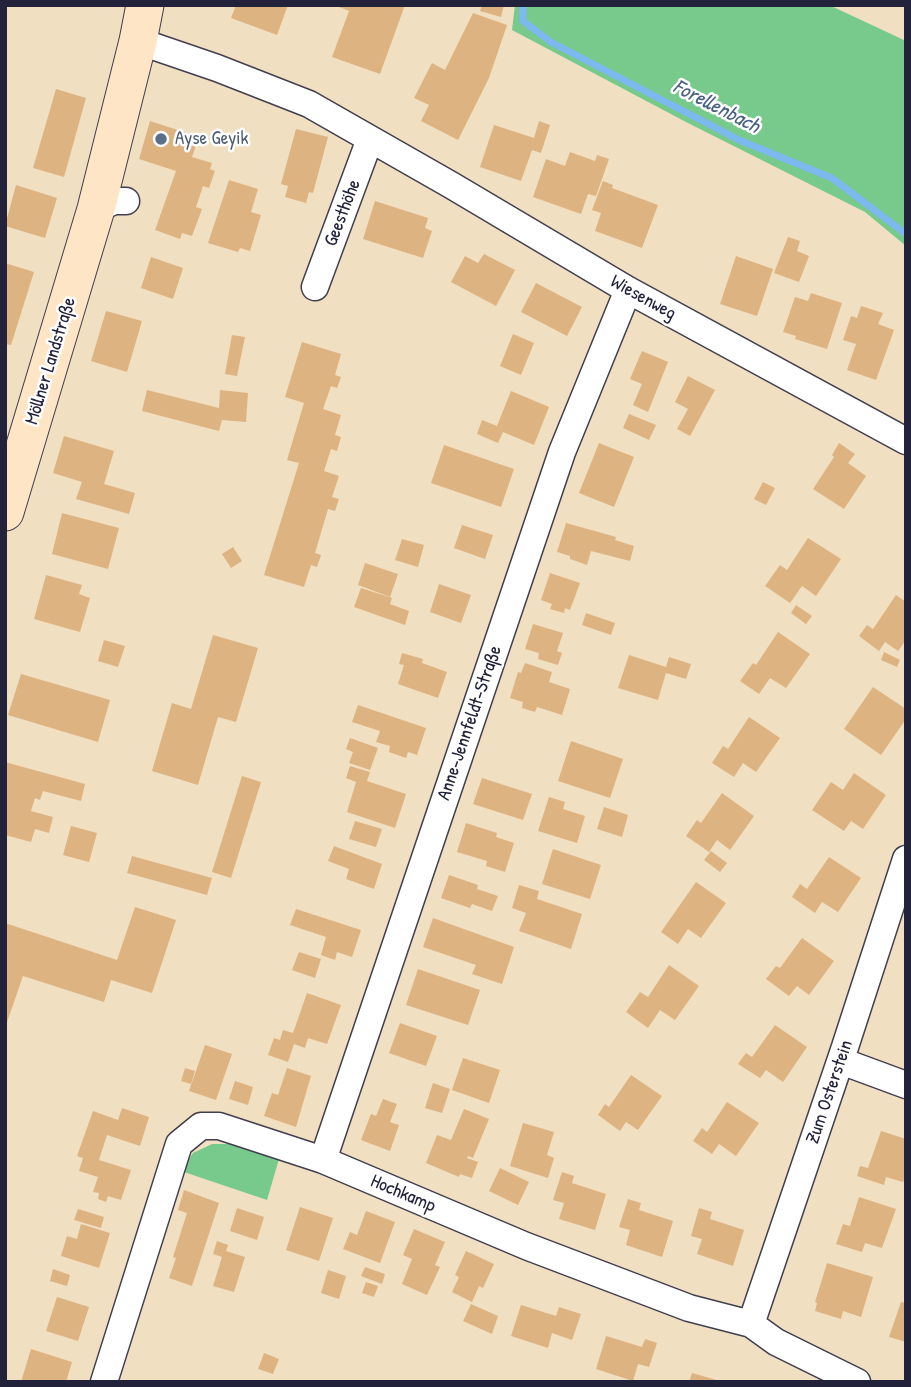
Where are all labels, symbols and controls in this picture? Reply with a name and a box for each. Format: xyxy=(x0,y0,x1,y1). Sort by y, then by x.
water label: Forellenbach xyxy=(669,75,763,139)
place label: Ayse Geyik xyxy=(175,128,248,150)
marker: Ayse Geyik xyxy=(153,131,169,147)
street label: Geesthöhe xyxy=(320,177,366,249)
street label: Wiesenweg xyxy=(606,271,680,325)
street label: Möllner Landstraße xyxy=(21,295,81,427)
street label: Anne-Jennfeldt-Straße xyxy=(433,643,507,803)
street label: Zum Osterstein xyxy=(802,1037,858,1147)
street label: Hochkamp xyxy=(367,1170,439,1218)

